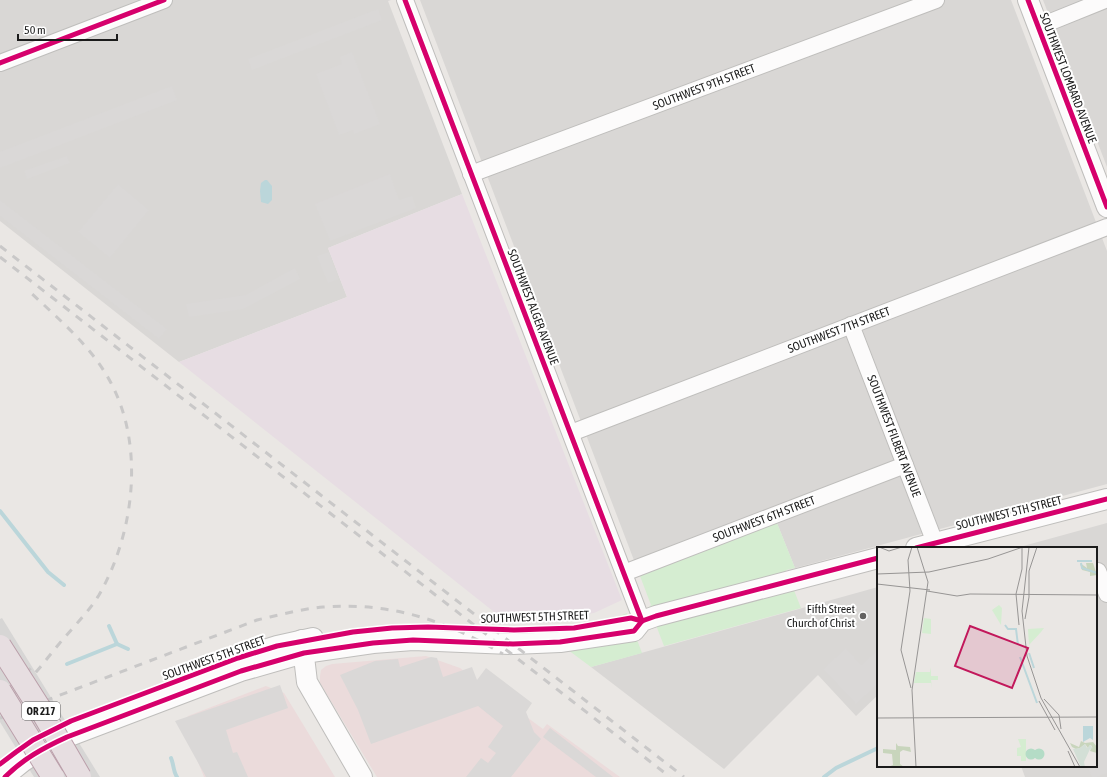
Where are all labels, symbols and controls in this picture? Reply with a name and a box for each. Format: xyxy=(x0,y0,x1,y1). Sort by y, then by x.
street label: SOUTHWEST LOMBARD AVENUE xyxy=(1037,11,1099,145)
scale bar xyxy=(18,16,117,42)
text: 50 m xyxy=(24,23,46,37)
street label: SOUTHWEST 9TH STREET xyxy=(651,61,758,113)
street label: SOUTHWEST ALGER AVENUE xyxy=(505,247,561,367)
street label: SOUTHWEST 7TH STREET xyxy=(786,304,893,356)
street label: SOUTHWEST FILBERT AVENUE xyxy=(864,373,924,499)
street label: SOUTHWEST 6TH STREET xyxy=(711,493,818,545)
street label: SOUTHWEST 5TH STREET xyxy=(955,493,1064,533)
inset map xyxy=(877,547,1097,767)
place label: Fifth Street Church of Christ xyxy=(787,602,856,630)
street label: SOUTHWEST 5TH STREET xyxy=(481,608,590,626)
marker: Fifth Street Church of Christ xyxy=(858,611,868,621)
street label: SOUTHWEST 5TH STREET xyxy=(161,633,268,683)
road number: OR 217 xyxy=(22,702,60,720)

